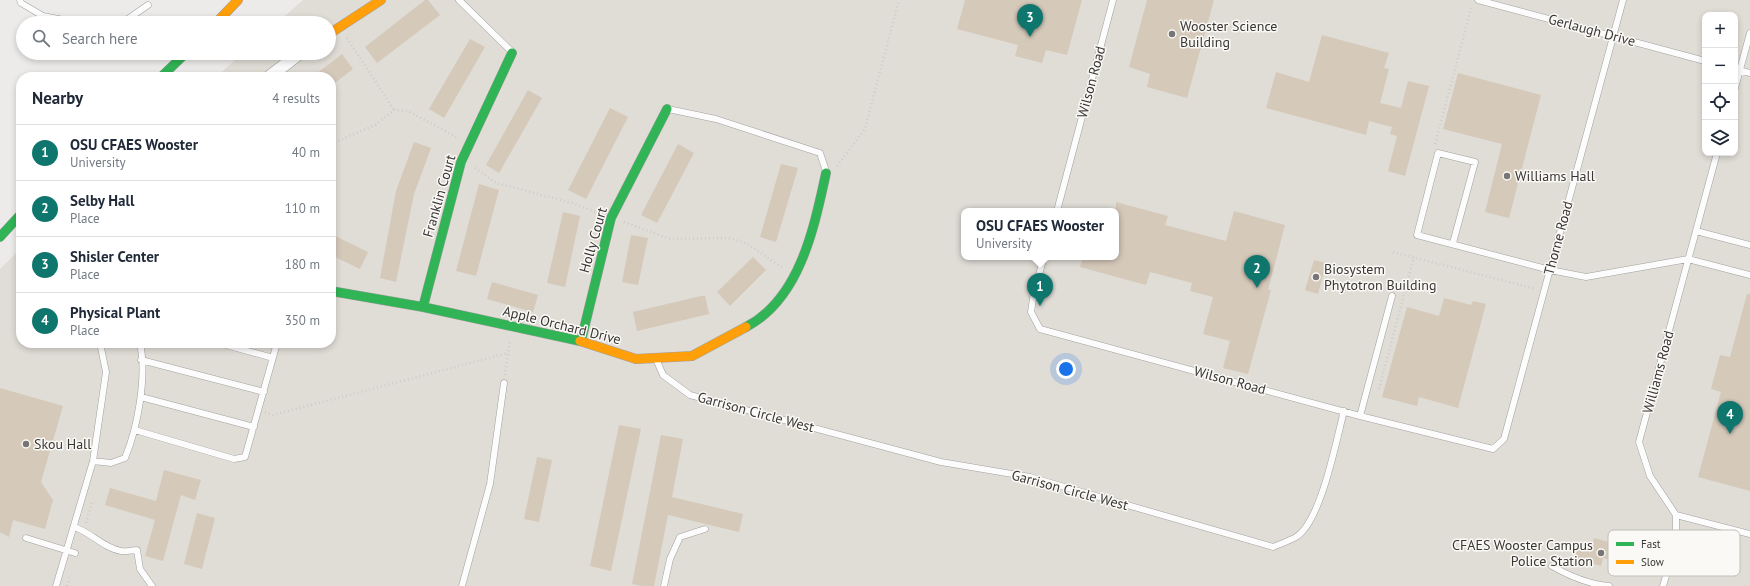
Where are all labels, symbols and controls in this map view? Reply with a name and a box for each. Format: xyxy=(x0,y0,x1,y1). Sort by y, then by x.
pin: 3 xyxy=(1017,4,1043,37)
street label: Gerlaugh Drive xyxy=(1547,10,1637,50)
map controls xyxy=(1702,12,1738,156)
button: + xyxy=(1702,12,1738,48)
search box xyxy=(16,16,336,60)
place label: Wooster Science Building xyxy=(1180,17,1277,51)
icon: search xyxy=(30,27,52,49)
text: Search here xyxy=(62,29,138,48)
marker: Wooster Science Building xyxy=(1167,29,1177,39)
street label: Wilson Road xyxy=(1073,44,1109,120)
button: − xyxy=(1702,48,1738,84)
button: locate xyxy=(1702,84,1738,120)
text: Nearby xyxy=(32,87,83,109)
text: 4 results xyxy=(272,90,320,107)
button: layers xyxy=(1702,120,1738,156)
text: OSU CFAES Wooster xyxy=(70,135,198,154)
text: 1 xyxy=(41,144,49,161)
text: 40 m xyxy=(292,144,320,161)
street label: Franklin Court xyxy=(419,152,459,239)
text: University xyxy=(70,154,126,171)
place label: Williams Hall xyxy=(1515,167,1595,185)
marker: Williams Hall xyxy=(1502,171,1512,181)
text: Selby Hall xyxy=(70,191,134,210)
street label: Thorne Road xyxy=(1539,199,1577,277)
text: 2 xyxy=(41,200,49,217)
text: 110 m xyxy=(285,200,320,217)
street label: Holly Court xyxy=(575,205,611,275)
popup xyxy=(961,208,1119,260)
text: Place xyxy=(70,210,100,227)
text: OSU CFAES Wooster xyxy=(976,216,1104,235)
text: University xyxy=(976,235,1032,252)
text: Shisler Center xyxy=(70,247,159,266)
pin: 2 xyxy=(1244,255,1270,288)
text: 3 xyxy=(41,256,49,273)
text: 180 m xyxy=(285,256,320,273)
place label: Biosystem Phytotron Building xyxy=(1324,260,1437,294)
text: Place xyxy=(70,266,100,283)
marker: Biosystem Phytotron Building xyxy=(1311,272,1321,282)
pin: 1 xyxy=(1027,273,1053,306)
street label: Apple Orchard Drive xyxy=(501,302,623,348)
text: Physical Plant xyxy=(70,303,160,322)
text: 4 xyxy=(41,312,49,329)
text: 350 m xyxy=(285,312,320,329)
text: Place xyxy=(70,322,100,339)
street label: Williams Road xyxy=(1638,329,1678,415)
your location xyxy=(1056,359,1076,379)
street label: Wilson Road xyxy=(1192,362,1268,398)
street label: Garrison Circle West xyxy=(696,388,816,436)
pin: 4 xyxy=(1717,401,1743,434)
place label: Skou Hall xyxy=(34,435,91,453)
marker: Skou Hall xyxy=(21,439,31,449)
street label: Garrison Circle West xyxy=(1010,466,1130,514)
legend xyxy=(1608,530,1740,576)
place label: CFAES Wooster Campus Police Station xyxy=(1452,536,1593,570)
text: Fast xyxy=(1641,537,1661,551)
marker: CFAES Wooster Campus Police Station xyxy=(1596,548,1606,558)
text: Slow xyxy=(1641,555,1664,569)

